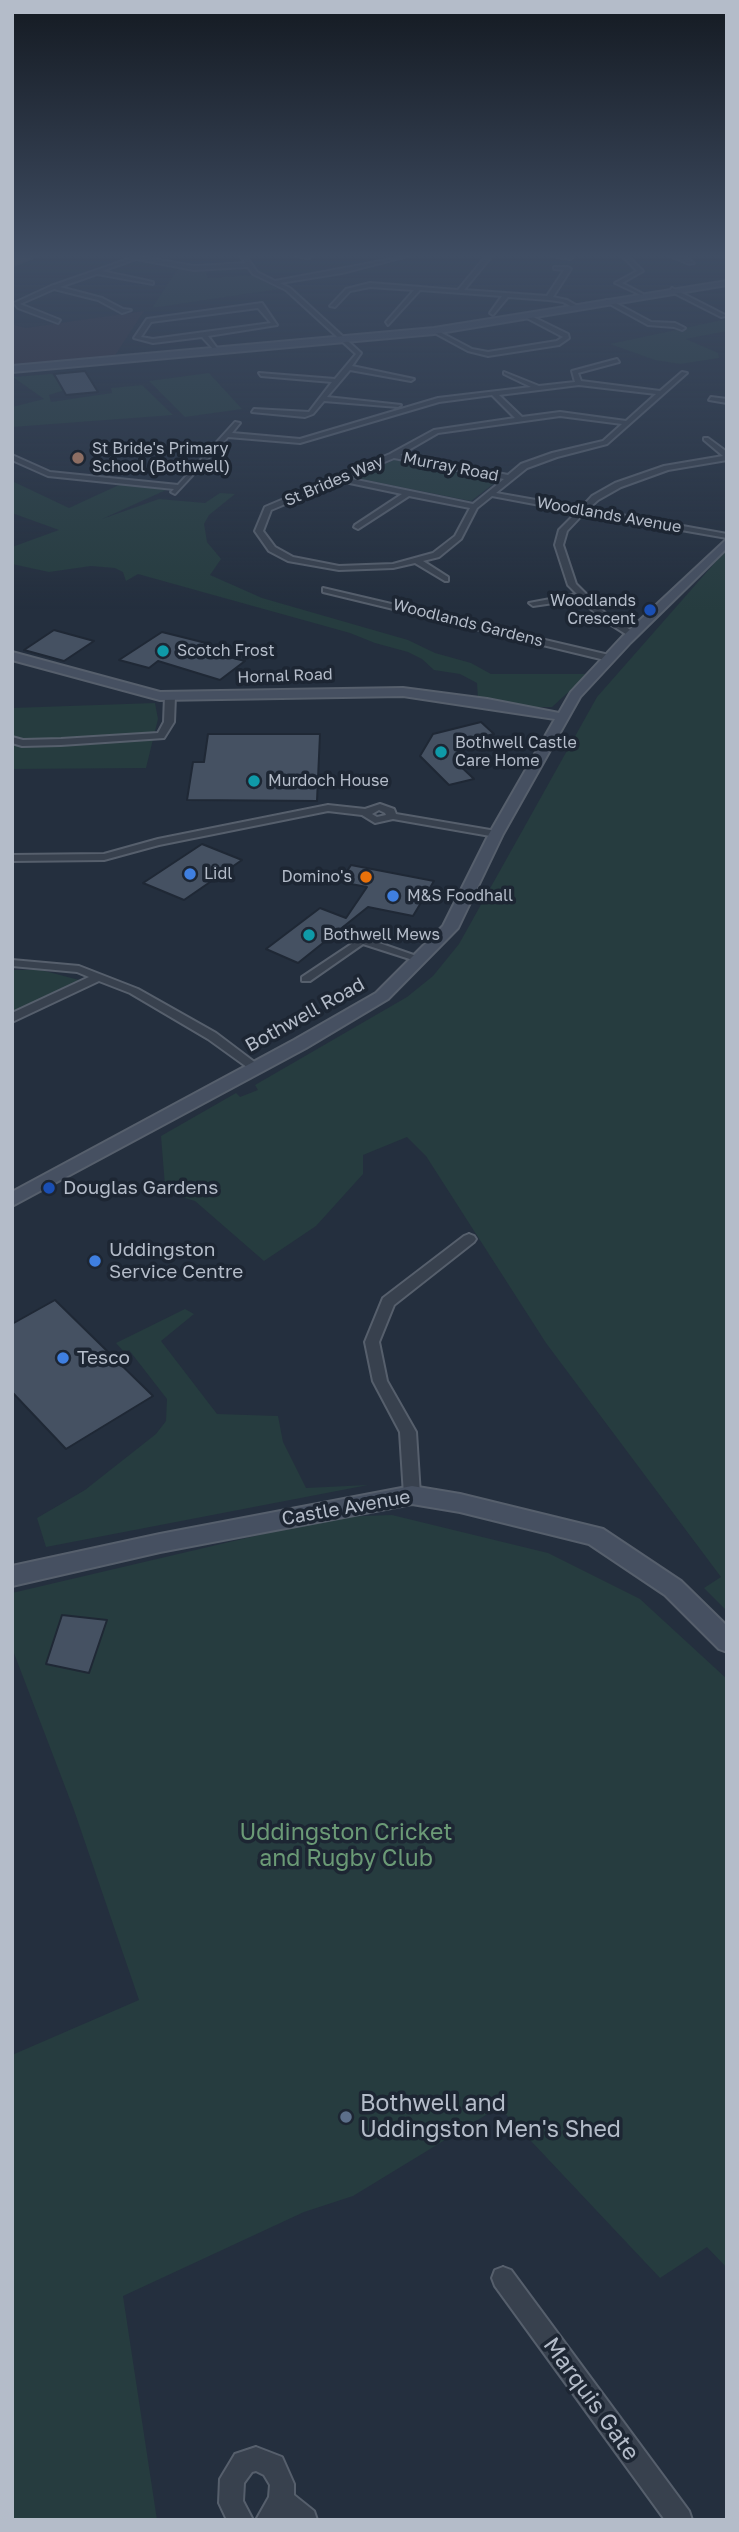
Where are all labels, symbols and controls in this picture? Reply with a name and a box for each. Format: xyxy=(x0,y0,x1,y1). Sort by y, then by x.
place label: St Bride's Primary School (Bothwell) xyxy=(92,439,230,477)
street label: Murray Road xyxy=(402,448,500,486)
marker: St Bride's Primary School (Bothwell) xyxy=(70,450,86,466)
street label: St Brides Way xyxy=(282,452,386,510)
street label: Woodlands Avenue xyxy=(535,493,683,537)
place label: Woodlands Crescent xyxy=(550,591,636,629)
street label: Woodlands Gardens xyxy=(391,595,545,651)
marker: Woodlands Crescent xyxy=(642,602,658,618)
place label: Scotch Frost xyxy=(177,641,275,661)
marker: Scotch Frost xyxy=(155,643,171,659)
street label: Hornal Road xyxy=(237,665,333,687)
place label: Bothwell Castle Care Home xyxy=(455,733,577,771)
marker: Bothwell Castle Care Home xyxy=(433,744,449,760)
place label: Murdoch House xyxy=(268,771,389,791)
marker: Murdoch House xyxy=(246,773,262,789)
place label: Lidl xyxy=(204,864,232,884)
marker: Lidl xyxy=(182,866,198,882)
place label: Domino's xyxy=(281,867,352,887)
marker: Domino's xyxy=(358,869,374,885)
place label: M&S Foodhall xyxy=(407,886,513,906)
marker: M&S Foodhall xyxy=(385,888,401,904)
place label: Bothwell Mews xyxy=(323,925,440,945)
marker: Bothwell Mews xyxy=(301,927,317,943)
street label: Bothwell Road xyxy=(241,973,369,1057)
place label: Douglas Gardens xyxy=(63,1177,218,1199)
marker: Douglas Gardens xyxy=(41,1180,57,1196)
place label: Uddingston Service Centre xyxy=(109,1239,243,1283)
marker: Uddingston Service Centre xyxy=(87,1253,103,1269)
place label: Tesco xyxy=(77,1347,130,1369)
marker: Tesco xyxy=(55,1350,71,1366)
street label: Castle Avenue xyxy=(280,1485,412,1531)
park label: Uddingston Cricket and Rugby Club xyxy=(239,1819,453,1873)
place label: Bothwell and Uddingston Men's Shed xyxy=(360,2090,621,2144)
marker: Bothwell and Uddingston Men's Shed xyxy=(338,2109,354,2125)
street label: Marquis Gate xyxy=(537,2332,645,2466)

